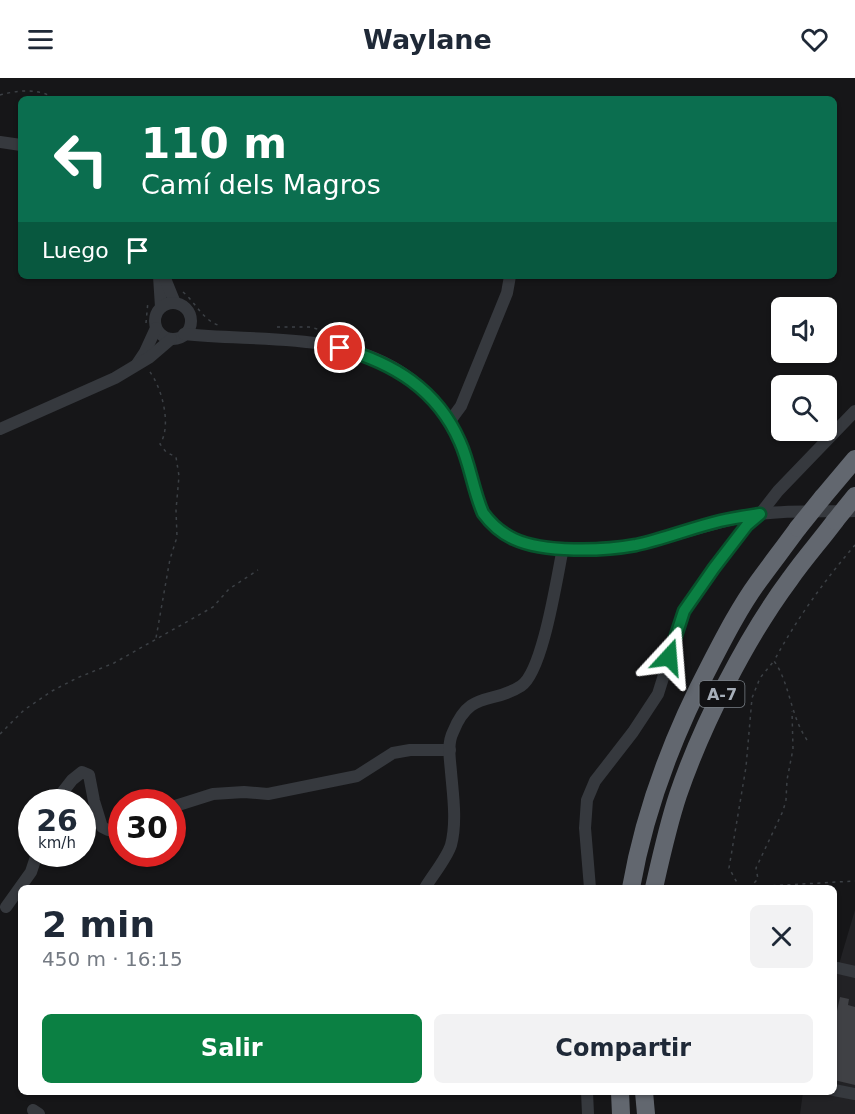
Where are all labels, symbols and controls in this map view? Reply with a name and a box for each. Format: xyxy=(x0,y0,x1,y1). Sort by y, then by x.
icon: menu xyxy=(24,23,57,56)
icon: heart xyxy=(798,23,831,56)
text: Waylane xyxy=(363,24,492,55)
text: 110 m xyxy=(141,119,287,168)
icon: left xyxy=(42,120,120,198)
text: Camí dels Magros xyxy=(141,169,381,200)
icon: arrive xyxy=(121,234,154,267)
text: Luego xyxy=(42,238,109,263)
map controls xyxy=(771,297,837,441)
button: sound xyxy=(771,297,837,363)
pin xyxy=(314,322,365,373)
icon: arrive xyxy=(323,331,356,364)
button: search xyxy=(771,375,837,441)
position arrow xyxy=(637,625,701,689)
road number: A-7 xyxy=(700,681,744,707)
speed limit sign: 30 xyxy=(108,789,186,867)
text: 26 xyxy=(36,803,78,838)
text: km/h xyxy=(38,834,76,852)
text: 2 min xyxy=(42,904,155,945)
button: close xyxy=(750,905,813,968)
text: 450 m · 16:15 xyxy=(42,947,183,971)
button: Salir xyxy=(42,1014,422,1083)
button: Compartir xyxy=(434,1014,813,1083)

